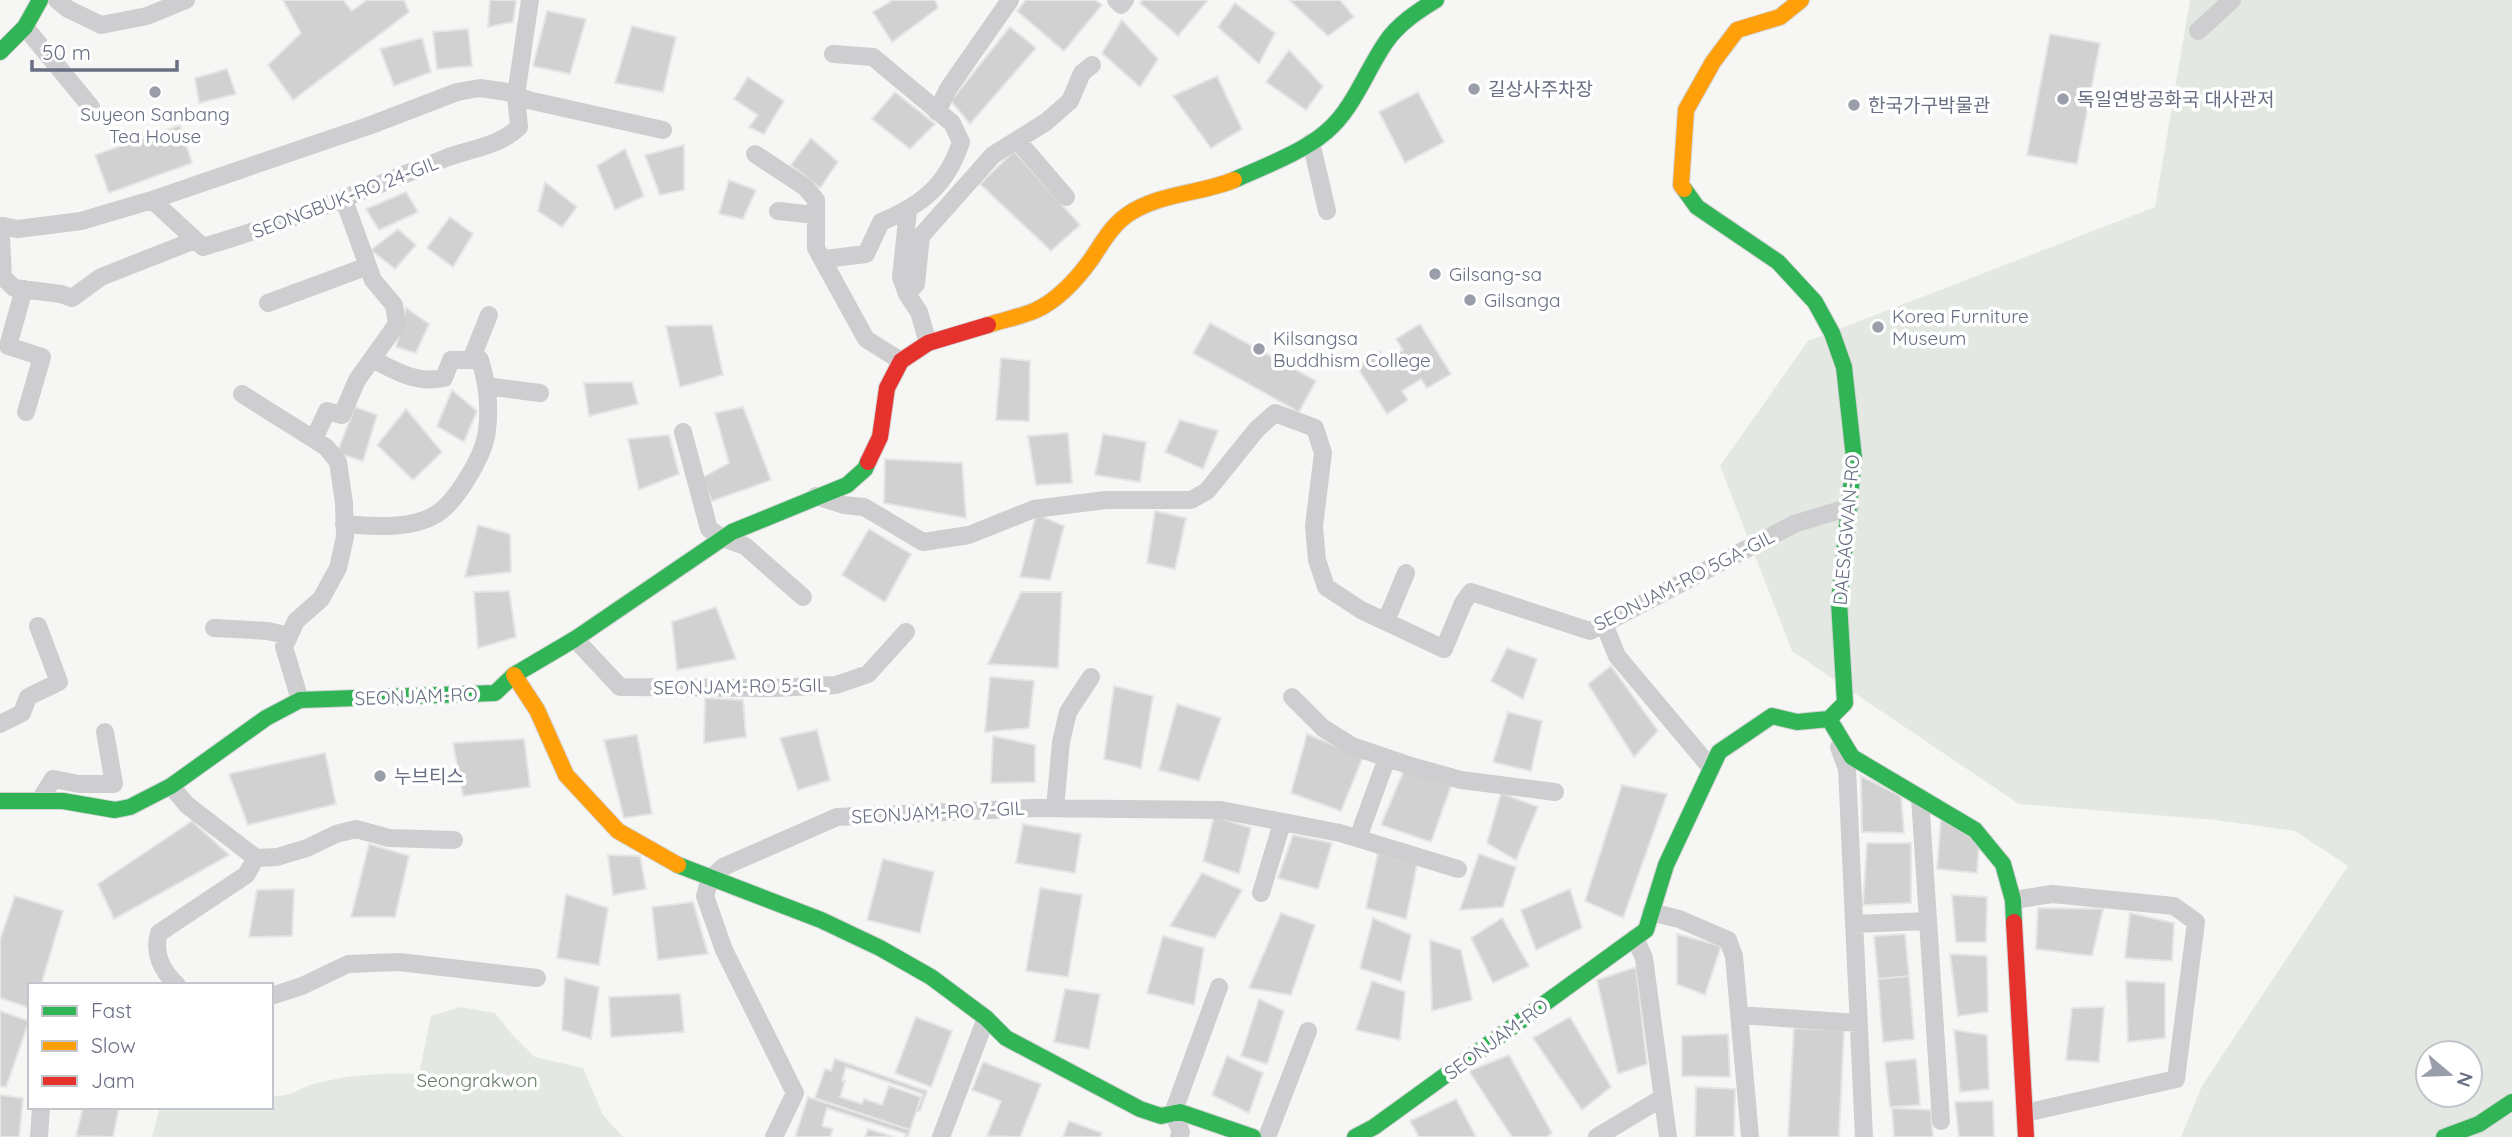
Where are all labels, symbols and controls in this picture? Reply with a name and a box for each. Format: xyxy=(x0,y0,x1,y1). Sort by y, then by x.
scale bar xyxy=(32,28,177,72)
text: 50 m xyxy=(42,39,91,65)
place label: 길상사주차장 xyxy=(1488,77,1593,101)
marker: 길상사주차장 xyxy=(1466,81,1482,97)
marker: Suyeon Sanbang Tea House xyxy=(147,84,163,100)
place label: 독일연방공화국 대사관저 xyxy=(2077,87,2274,111)
marker: 독일연방공화국 대사관저 xyxy=(2055,91,2071,107)
place label: 한국가구박물관 xyxy=(1868,93,1990,117)
marker: 한국가구박물관 xyxy=(1846,97,1862,113)
place label: Suyeon Sanbang Tea House xyxy=(80,102,230,148)
street label: SEONGBUK-RO 24-GIL xyxy=(249,150,441,244)
place label: Gilsang-sa xyxy=(1449,262,1542,286)
marker: Gilsang-sa xyxy=(1427,266,1443,282)
place label: Gilsanga xyxy=(1484,288,1560,312)
marker: Gilsanga xyxy=(1462,292,1478,308)
place label: Korea Furniture Museum xyxy=(1892,304,2029,350)
marker: Korea Furniture Museum xyxy=(1870,319,1886,335)
place label: Kilsangsa Buddhism College xyxy=(1273,326,1431,372)
marker: Kilsangsa Buddhism College xyxy=(1251,341,1267,357)
street label: DAESAGWAN-RO xyxy=(1827,454,1865,606)
street label: SEONJAM-RO 5GA-GIL xyxy=(1590,524,1778,636)
street label: SEONJAM-RO 5-GIL xyxy=(653,672,827,700)
street label: SEONJAM-RO xyxy=(354,682,478,710)
place label: 누브티스 xyxy=(394,764,464,788)
marker: 누브티스 xyxy=(372,768,388,784)
street label: SEONJAM-RO 7-GIL xyxy=(851,795,1025,829)
legend xyxy=(28,983,273,1109)
street label: SEONJAM-RO xyxy=(1439,993,1553,1085)
text: Fast xyxy=(91,997,132,1023)
text: Slow xyxy=(91,1032,136,1058)
north arrow xyxy=(2414,1039,2484,1109)
text: Jam xyxy=(91,1067,135,1093)
park label: Seongrakwon xyxy=(416,1068,538,1092)
text: N xyxy=(2451,1069,2479,1090)

